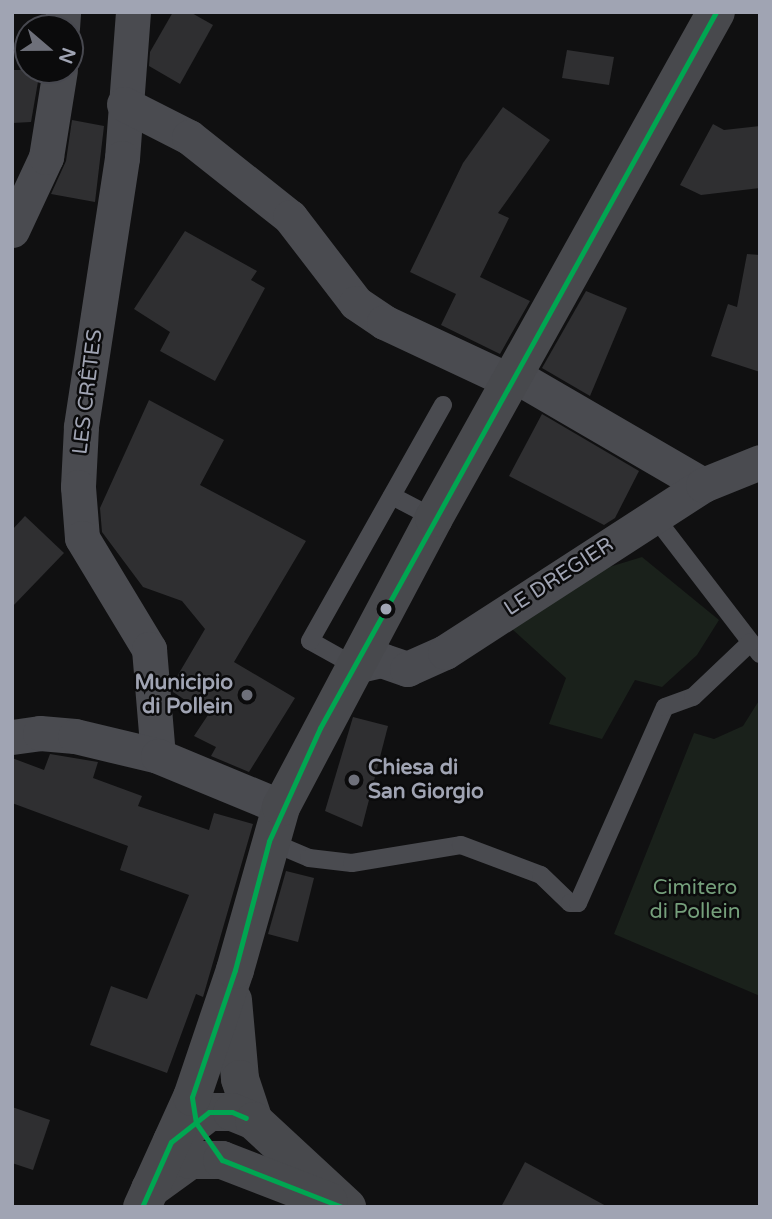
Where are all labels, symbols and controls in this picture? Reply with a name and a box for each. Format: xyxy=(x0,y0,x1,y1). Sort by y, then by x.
north arrow xyxy=(14,14,84,84)
text: N xyxy=(54,45,80,66)
street label: LES CRÊTES xyxy=(68,328,108,456)
street label: LE DREGIER xyxy=(500,532,618,622)
unlabelled marker xyxy=(379,602,393,616)
place label: Municipio di Pollein xyxy=(135,670,233,720)
marker: Municipio di Pollein xyxy=(239,687,255,703)
place label: Chiesa di San Giorgio xyxy=(368,755,484,805)
marker: Chiesa di San Giorgio xyxy=(346,772,362,788)
park label: Cimitero di Pollein xyxy=(650,875,740,925)

